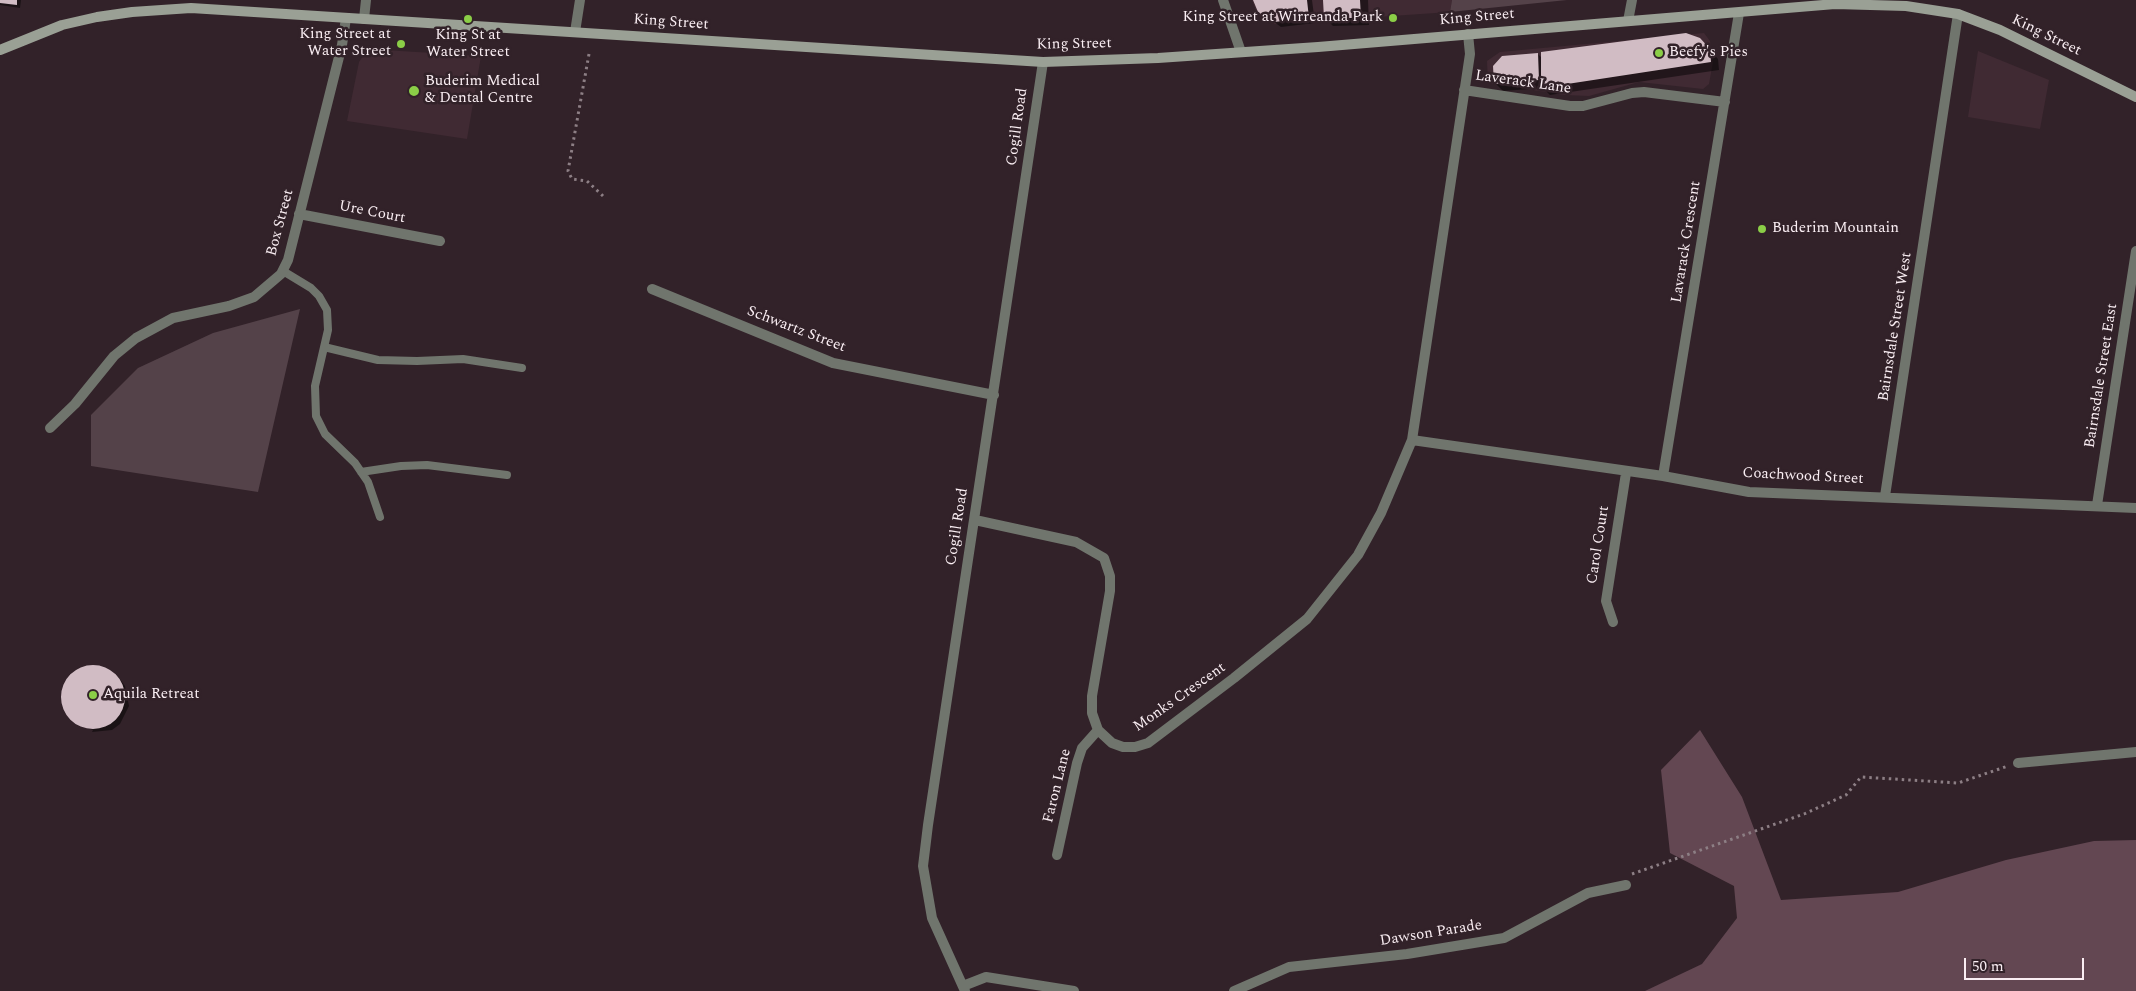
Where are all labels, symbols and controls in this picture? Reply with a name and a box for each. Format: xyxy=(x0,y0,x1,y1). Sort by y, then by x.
street label: King Street xyxy=(1439,6,1515,30)
place label: King Street at Wirreanda Park xyxy=(1183,9,1383,27)
street label: King Street xyxy=(633,11,709,35)
street label: King Street xyxy=(2008,11,2084,61)
marker: King Street at Wirreanda Park xyxy=(1387,12,1399,24)
marker: King St at Water Street xyxy=(462,13,474,25)
place label: King Street at Water Street xyxy=(299,26,391,61)
place label: King St at Water Street xyxy=(426,27,510,62)
street label: King Street xyxy=(1036,35,1112,55)
marker: King Street at Water Street xyxy=(395,38,407,50)
place label: Beefy's Pies xyxy=(1669,44,1748,62)
marker: Beefy's Pies xyxy=(1653,47,1665,59)
street label: Laverack Lane xyxy=(1474,67,1572,99)
place label: Buderim Medical & Dental Centre xyxy=(425,73,540,108)
marker: Buderim Medical & Dental Centre xyxy=(407,84,421,98)
street label: Cogill Road xyxy=(1004,87,1032,167)
street label: Lavarack Crescent xyxy=(1668,180,1706,304)
street label: Box Street xyxy=(263,188,299,258)
street label: Ure Court xyxy=(337,198,407,228)
place label: Buderim Mountain xyxy=(1772,220,1899,238)
marker: Buderim Mountain xyxy=(1756,223,1768,235)
street label: Bairnsdale Street West xyxy=(1875,251,1917,403)
street label: Bairnsdale Street East xyxy=(2082,302,2122,450)
street label: Schwartz Street xyxy=(744,303,848,357)
street label: Coachwood Street xyxy=(1742,465,1864,489)
street label: Cogill Road xyxy=(943,487,973,567)
street label: Carol Court xyxy=(1584,505,1614,585)
street label: Monks Crescent xyxy=(1130,659,1230,737)
place label: Aquila Retreat xyxy=(103,686,199,704)
marker: Aquila Retreat xyxy=(87,689,99,701)
street label: Faron Lane xyxy=(1040,747,1076,825)
street label: Dawson Parade xyxy=(1379,917,1483,951)
scale bar xyxy=(1966,948,2086,980)
text: 50 m xyxy=(1972,955,2004,978)

